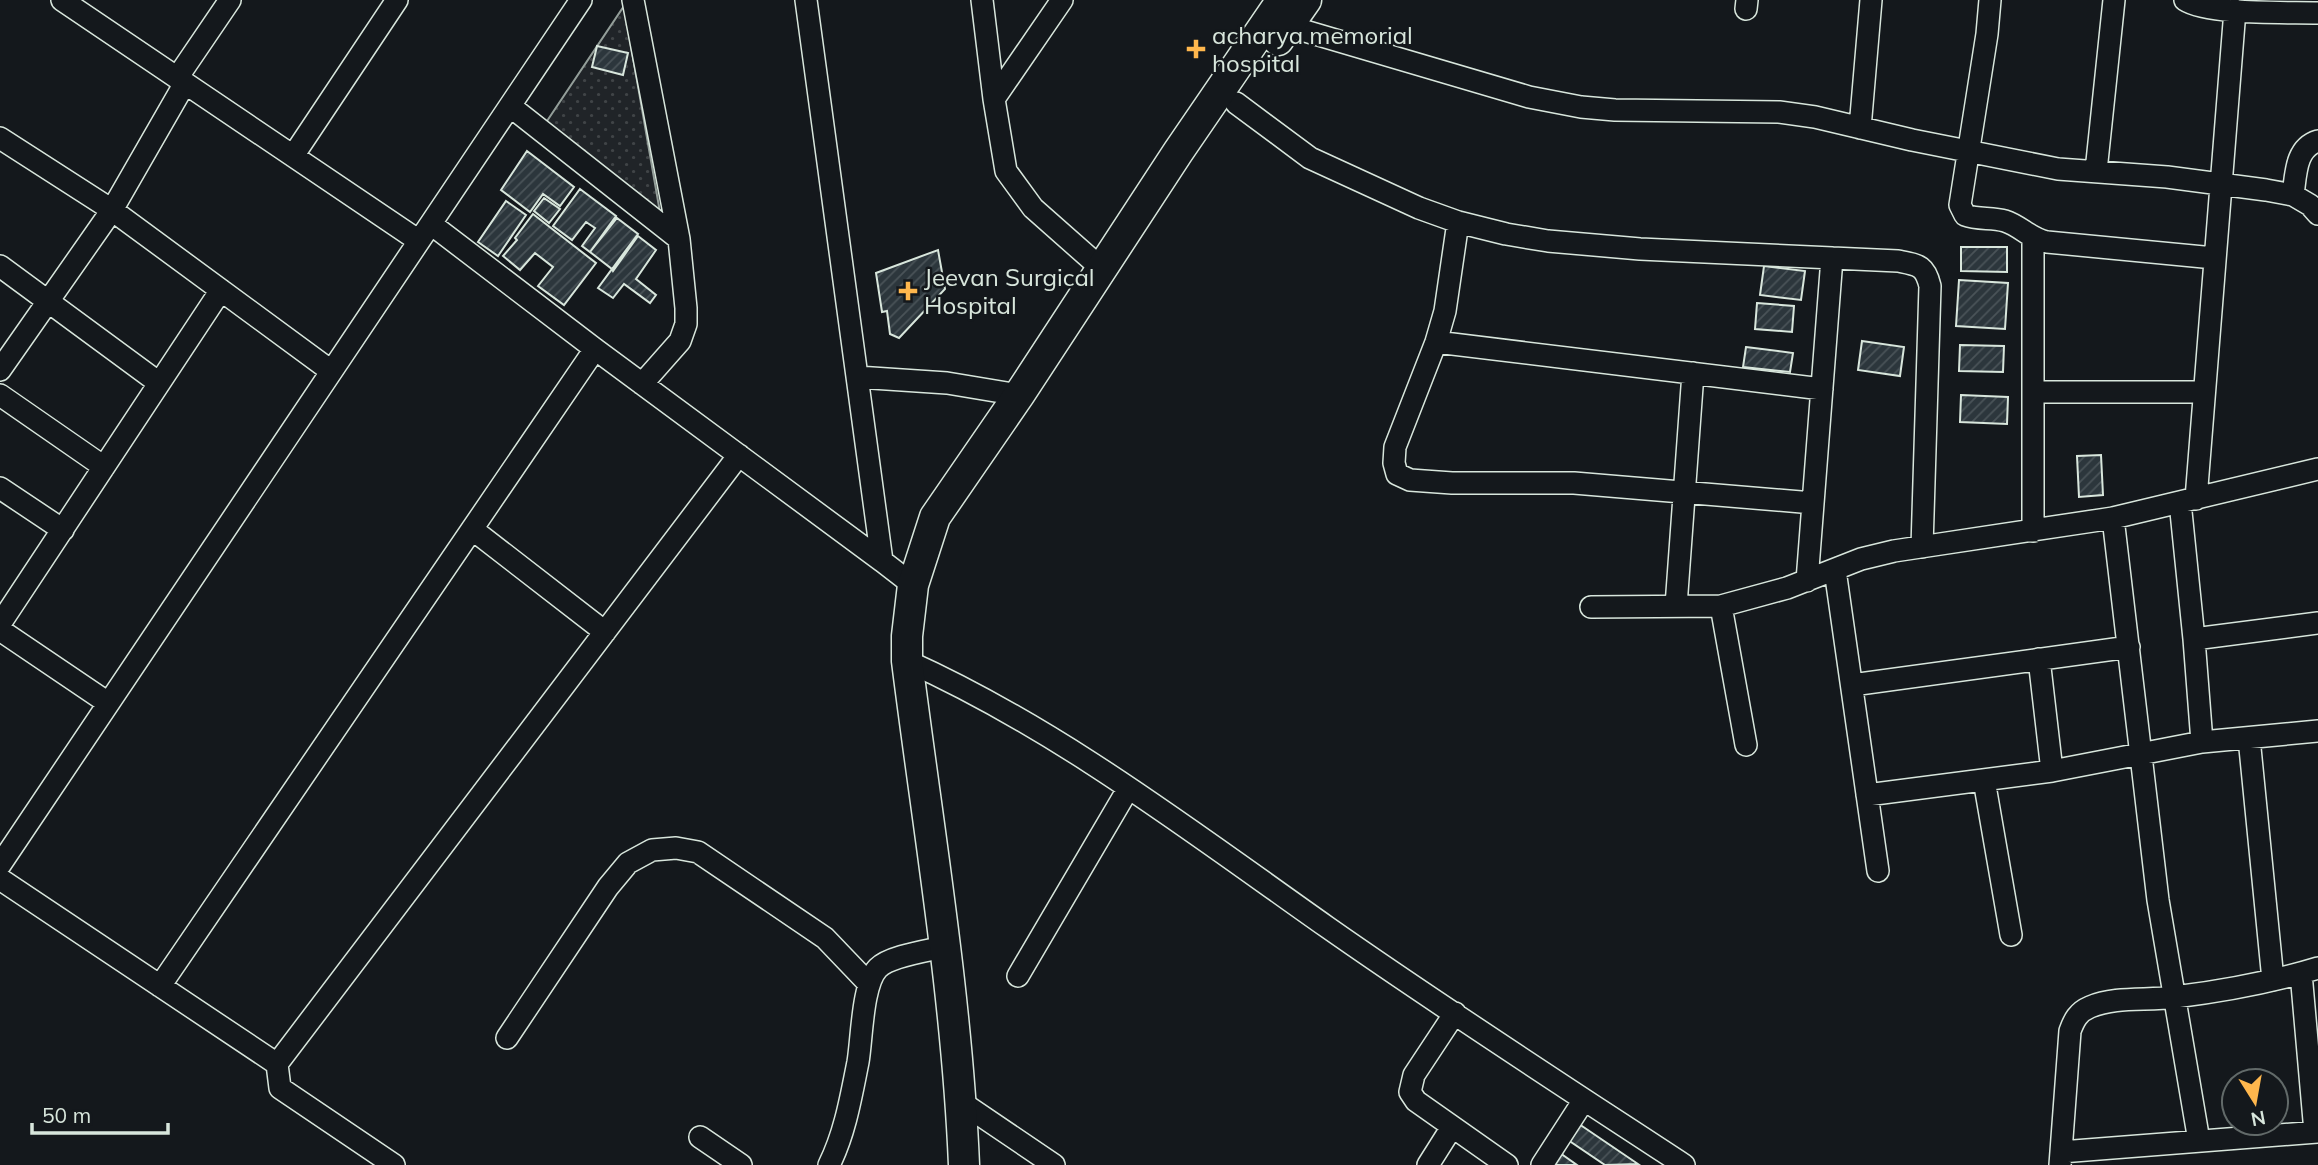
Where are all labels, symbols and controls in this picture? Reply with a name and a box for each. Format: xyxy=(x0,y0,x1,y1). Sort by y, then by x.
place label: acharya memorial hospital xyxy=(1212,20,1413,78)
marker: acharya memorial hospital xyxy=(1186,39,1206,59)
place label: Jeevan Surgical Hospital xyxy=(924,262,1095,320)
marker: Jeevan Surgical Hospital xyxy=(898,281,918,301)
north arrow xyxy=(2220,1067,2290,1137)
scale bar xyxy=(32,1092,168,1136)
text: 50 m xyxy=(42,1102,91,1128)
text: N xyxy=(2249,1106,2268,1132)

